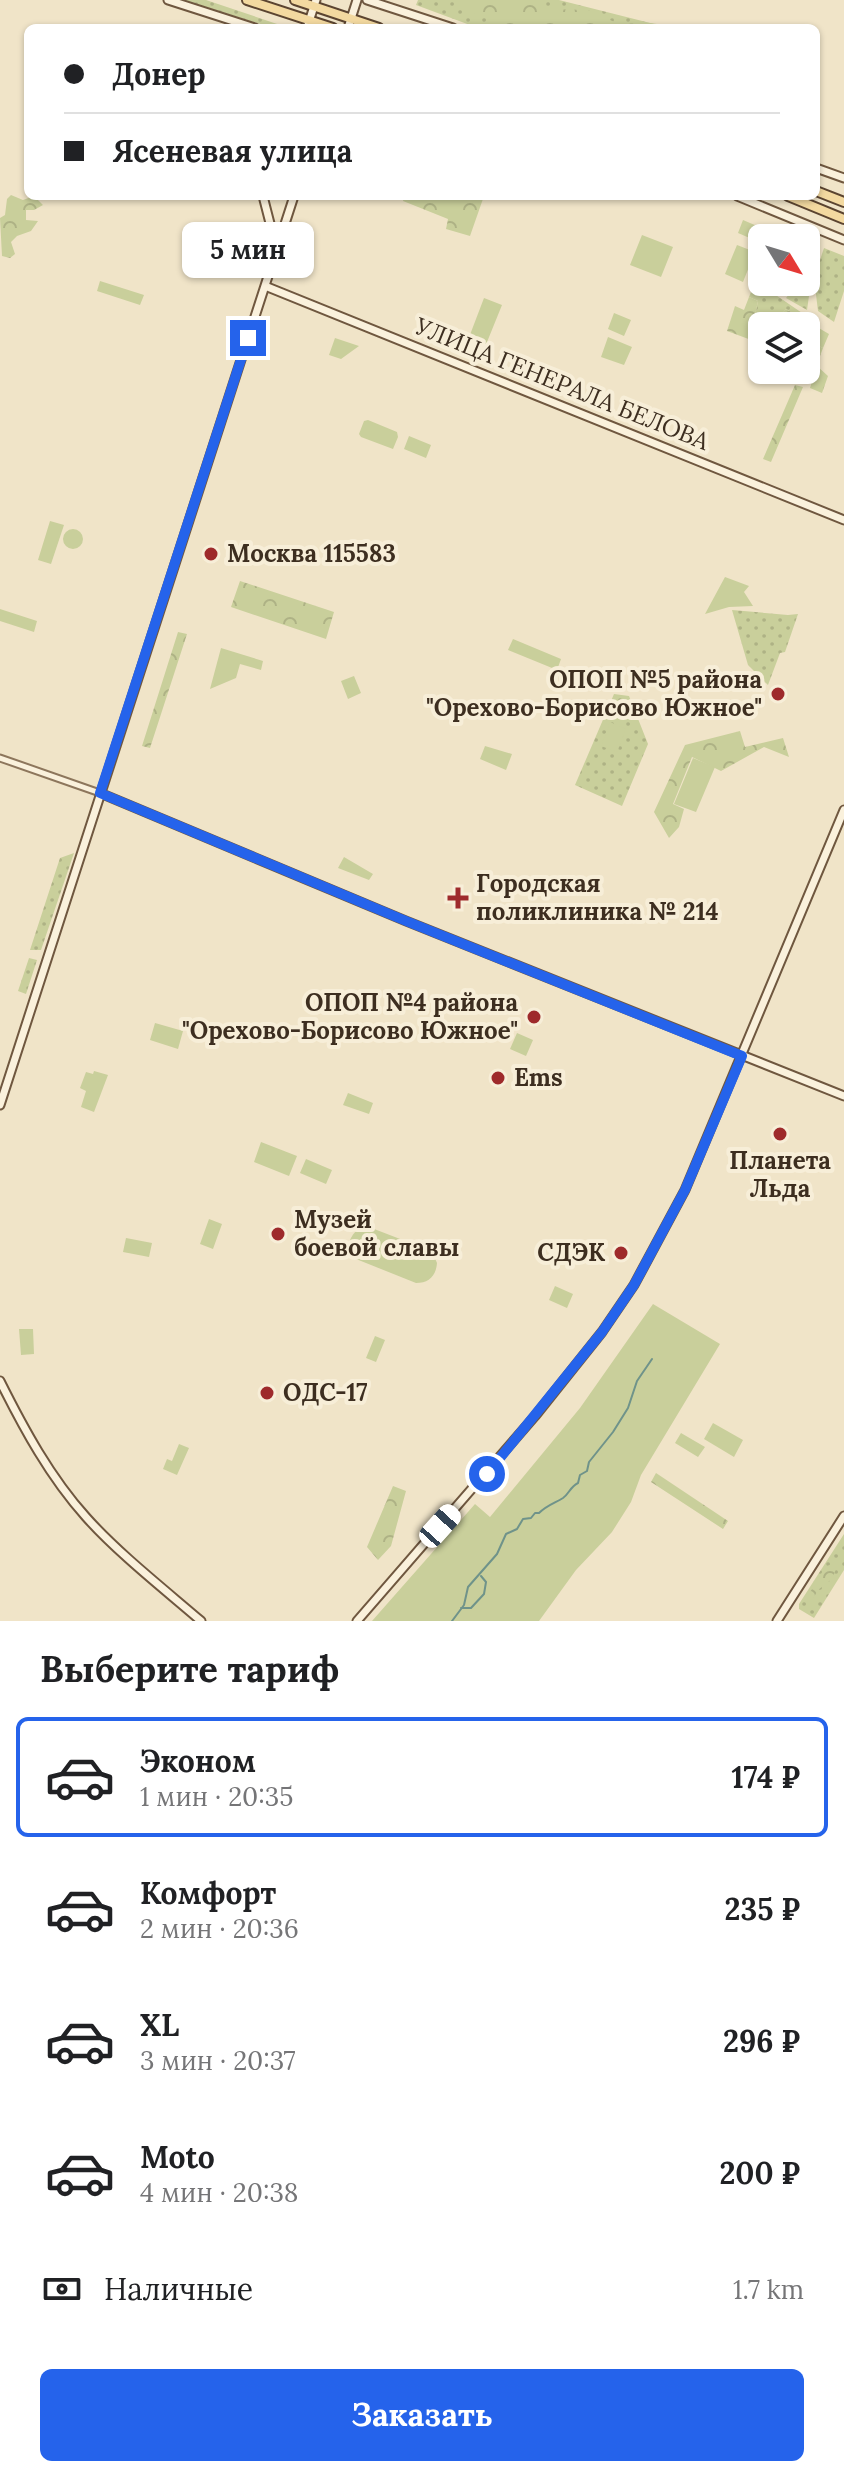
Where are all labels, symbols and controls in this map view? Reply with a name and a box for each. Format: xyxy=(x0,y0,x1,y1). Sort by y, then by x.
text: Донер xyxy=(112,55,205,93)
text: Ясеневая улица xyxy=(112,132,352,170)
callout: 5 мин xyxy=(182,222,314,278)
north arrow xyxy=(748,224,820,296)
map controls xyxy=(748,224,820,384)
text: 5 мин xyxy=(210,233,286,266)
street label: УЛИЦА ГЕНЕРАЛА БЕЛОВА xyxy=(410,310,715,457)
button: layers xyxy=(748,312,820,384)
route end xyxy=(230,320,266,356)
place label: Москва 115583 xyxy=(227,538,396,569)
marker: Москва 115583 xyxy=(202,545,220,563)
place label: ОПОП №5 района "Орехово-Борисово Южное" xyxy=(426,664,762,723)
marker: ОПОП №5 района "Орехово-Борисово Южное" xyxy=(769,685,787,703)
place label: Городская поликлиника № 214 xyxy=(476,868,719,927)
marker: Городская поликлиника № 214 xyxy=(447,887,469,909)
place label: ОПОП №4 района "Орехово-Борисово Южное" xyxy=(182,987,518,1046)
marker: ОПОП №4 района "Орехово-Борисово Южное" xyxy=(525,1008,543,1026)
place label: Ems xyxy=(514,1062,563,1093)
marker: Ems xyxy=(489,1069,507,1087)
marker: Планета Льда xyxy=(771,1125,789,1143)
place label: Планета Льда xyxy=(729,1145,831,1204)
place label: Музей боевой славы xyxy=(294,1204,459,1263)
marker: Музей боевой славы xyxy=(269,1225,287,1243)
place label: СДЭК xyxy=(537,1237,606,1268)
marker: СДЭК xyxy=(612,1244,630,1262)
place label: ОДС-17 xyxy=(283,1377,368,1408)
marker: ОДС-17 xyxy=(258,1384,276,1402)
route start xyxy=(469,1456,505,1492)
car xyxy=(415,1500,465,1552)
text: Выберите тариф xyxy=(40,1646,339,1692)
icon: car xyxy=(44,1741,116,1813)
text: Эконом xyxy=(140,1742,256,1780)
text: 174 ₽ xyxy=(731,1758,800,1796)
text: 1 мин · 20:35 xyxy=(140,1780,293,1813)
icon: car xyxy=(44,1873,116,1945)
text: Комфорт xyxy=(140,1874,276,1912)
text: 235 ₽ xyxy=(725,1890,800,1928)
text: 2 мин · 20:36 xyxy=(140,1912,299,1945)
icon: car xyxy=(44,2005,116,2077)
text: XL xyxy=(140,2006,179,2044)
text: 296 ₽ xyxy=(723,2022,800,2060)
text: 3 мин · 20:37 xyxy=(140,2044,296,2077)
icon: car xyxy=(44,2137,116,2209)
text: Moto xyxy=(140,2138,215,2176)
text: 200 ₽ xyxy=(719,2154,800,2192)
text: 4 мин · 20:38 xyxy=(140,2176,298,2209)
icon: cash xyxy=(40,2267,84,2311)
text: Наличные xyxy=(104,2270,253,2308)
text: 1.7 km xyxy=(733,2273,804,2306)
button: Заказать xyxy=(40,2369,804,2461)

